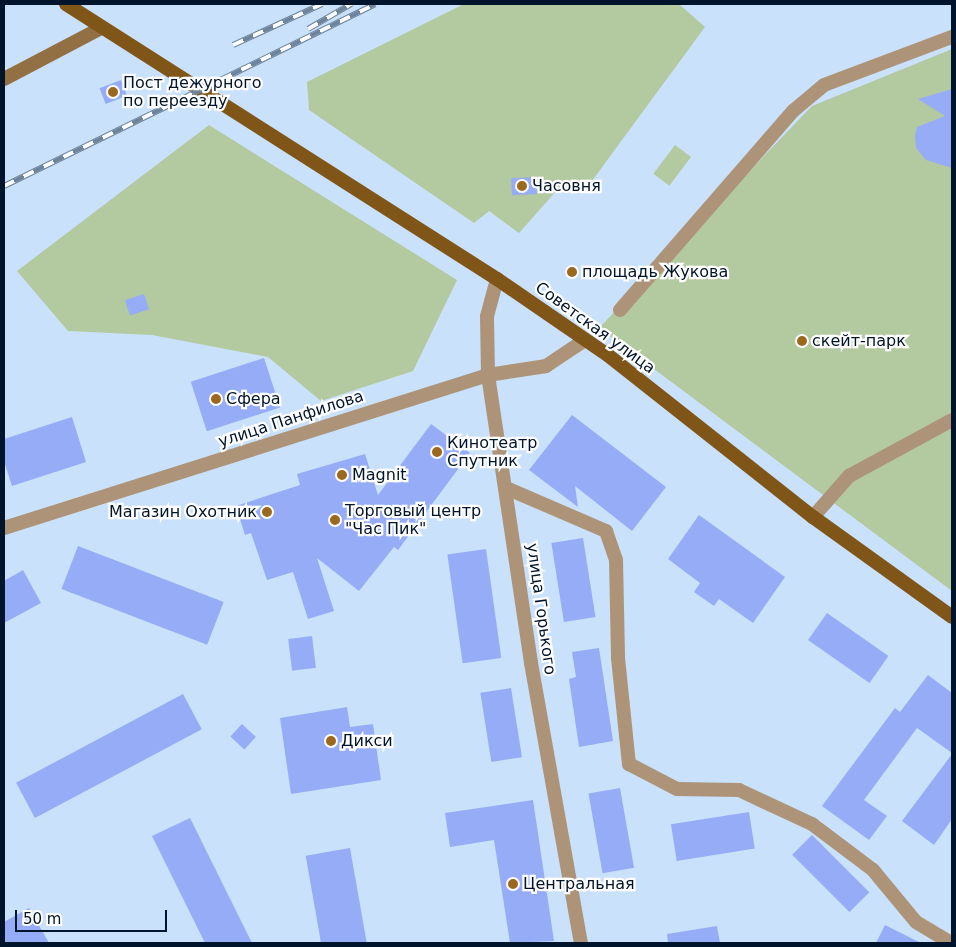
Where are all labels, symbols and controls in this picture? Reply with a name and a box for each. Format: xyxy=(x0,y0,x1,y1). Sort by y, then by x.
place label: Пост дежурного по переезду xyxy=(123,73,261,111)
marker: Пост дежурного по переезду xyxy=(107,86,119,98)
place label: Часовня xyxy=(532,176,601,196)
marker: Часовня xyxy=(516,180,528,192)
place label: площадь Жукова xyxy=(582,262,728,282)
marker: площадь Жукова xyxy=(566,266,578,278)
street label: Советская улица xyxy=(531,278,659,378)
place label: скейт-парк xyxy=(812,331,906,351)
marker: скейт-парк xyxy=(796,335,808,347)
street label: улица Панфилова xyxy=(216,386,366,452)
place label: Сфера xyxy=(226,389,281,409)
marker: Сфера xyxy=(210,393,222,405)
place label: Кинотеатр Спутник xyxy=(447,433,537,471)
marker: Кинотеатр Спутник xyxy=(431,446,443,458)
place label: Magnit xyxy=(352,465,407,485)
marker: Magnit xyxy=(336,469,348,481)
place label: Торговый центр "Час Пик" xyxy=(345,501,481,539)
place label: Магазин Охотник xyxy=(109,502,257,522)
marker: Магазин Охотник xyxy=(261,506,273,518)
marker: Торговый центр "Час Пик" xyxy=(329,514,341,526)
street label: улица Горького xyxy=(522,542,560,676)
place label: Дикси xyxy=(341,731,393,751)
marker: Дикси xyxy=(325,735,337,747)
place label: Центральная xyxy=(523,874,635,894)
marker: Центральная xyxy=(507,878,519,890)
scale bar xyxy=(18,900,170,932)
text: 50 m xyxy=(23,910,61,928)

